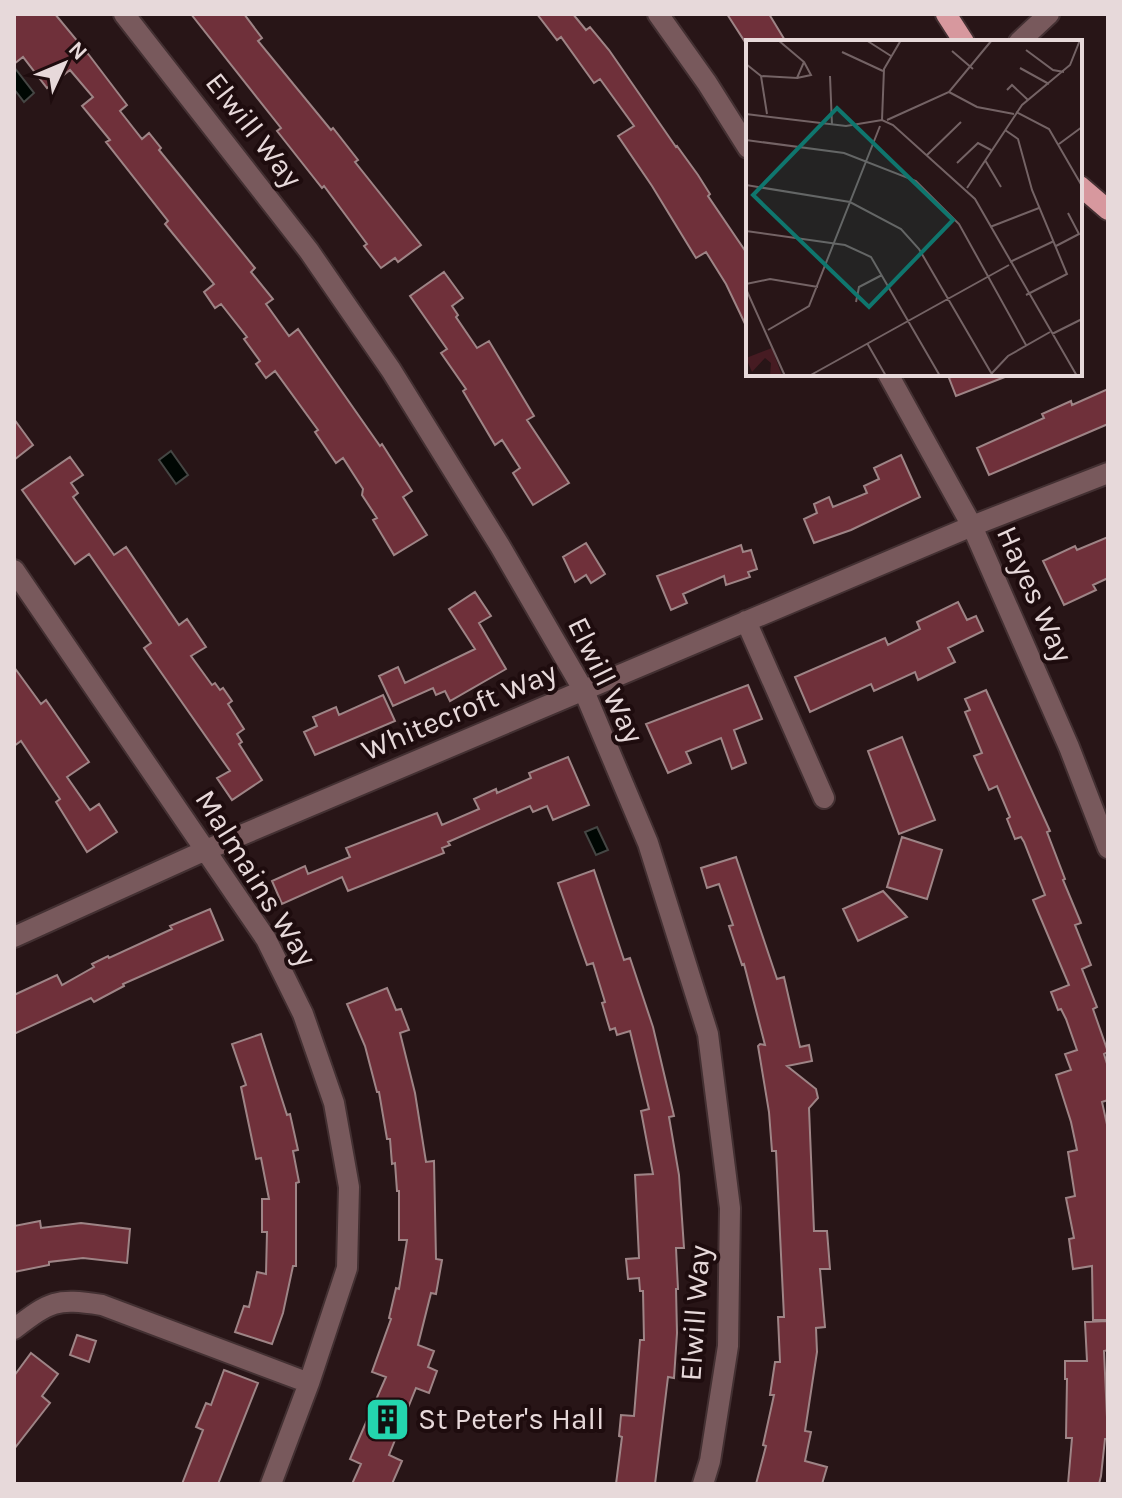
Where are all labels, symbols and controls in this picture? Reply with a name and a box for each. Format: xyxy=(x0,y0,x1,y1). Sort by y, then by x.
north arrow xyxy=(24,24,104,104)
text: N xyxy=(63,36,93,66)
inset map xyxy=(746,40,1082,376)
street label: Elwill Way xyxy=(198,65,310,195)
street label: Hayes Way xyxy=(989,520,1081,668)
street label: Elwill Way xyxy=(560,611,652,749)
street label: Whitecroft Way xyxy=(356,654,562,768)
street label: Malmains Way xyxy=(187,783,325,973)
street label: Elwill Way xyxy=(672,1244,718,1382)
building icon: St Peter's Hall xyxy=(363,1395,411,1443)
place label: St Peter's Hall xyxy=(418,1401,604,1437)

